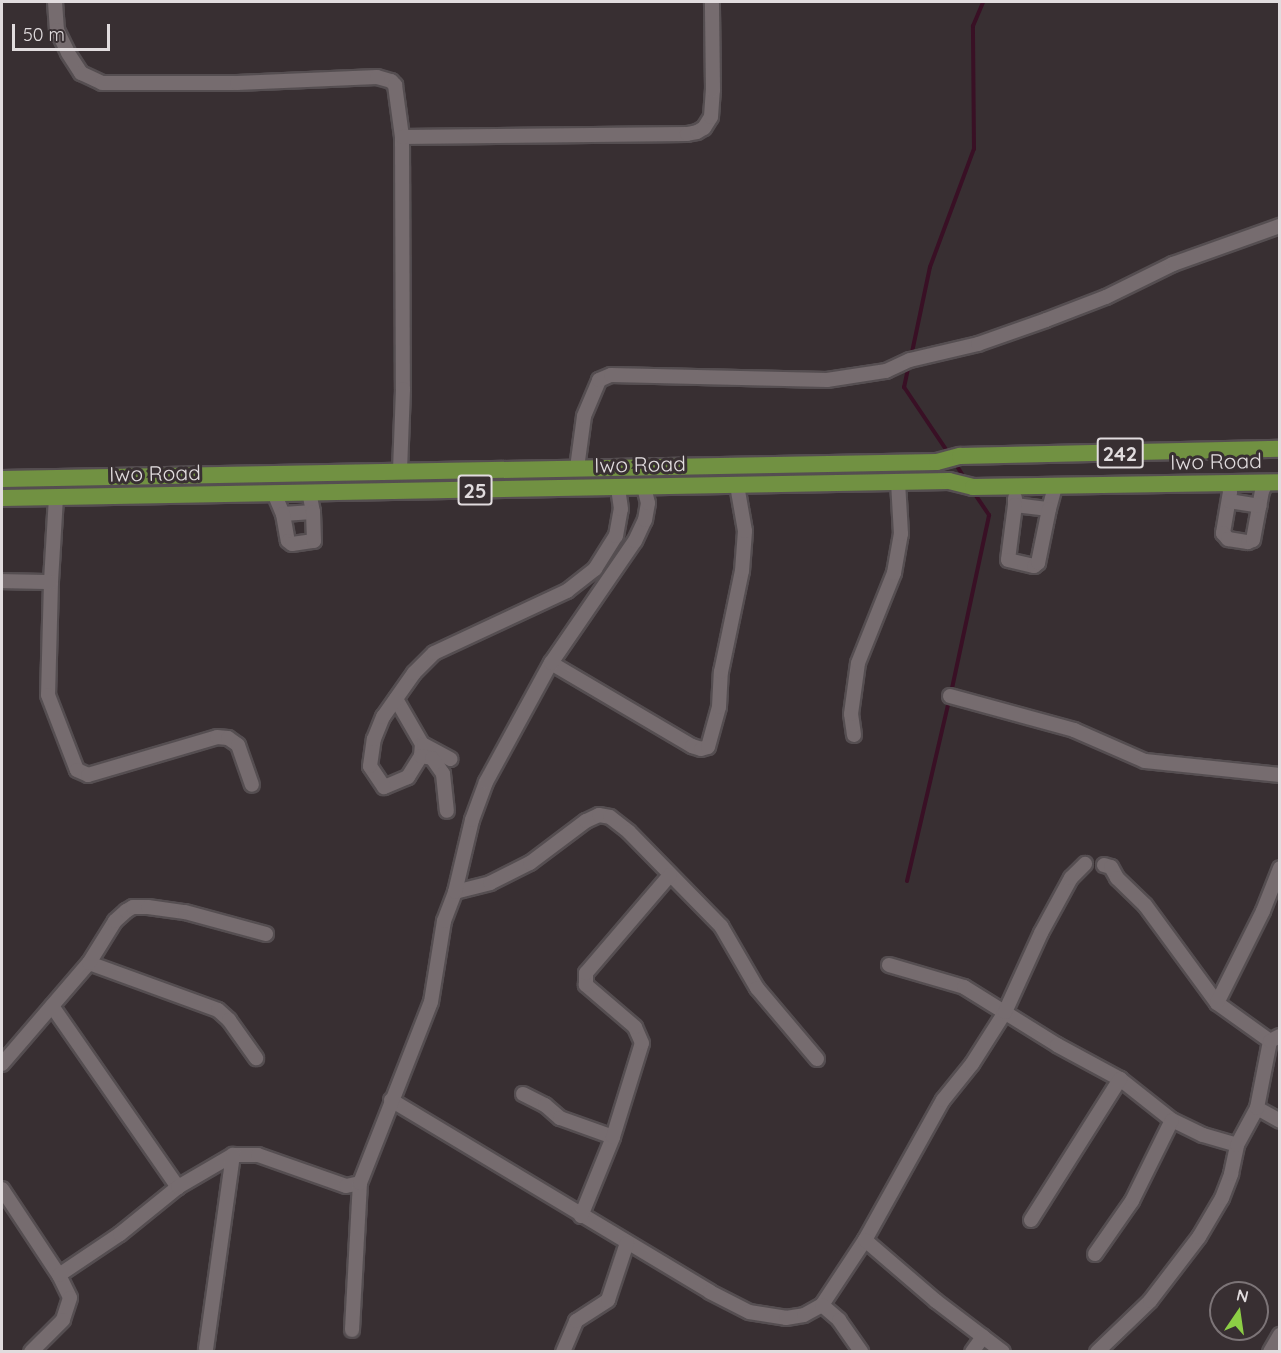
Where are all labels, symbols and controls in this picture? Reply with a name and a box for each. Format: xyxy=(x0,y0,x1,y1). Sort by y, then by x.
scale bar xyxy=(15,12,112,50)
text: 50 m xyxy=(23,23,65,46)
road number: 242 xyxy=(1096,436,1144,470)
street label: Iwo Road xyxy=(1170,448,1262,474)
street label: Iwo Road xyxy=(594,451,686,477)
street label: Iwo Road xyxy=(109,460,201,486)
road number: 25 xyxy=(457,473,493,507)
north arrow xyxy=(1209,1281,1269,1341)
text: N xyxy=(1235,1284,1251,1306)

